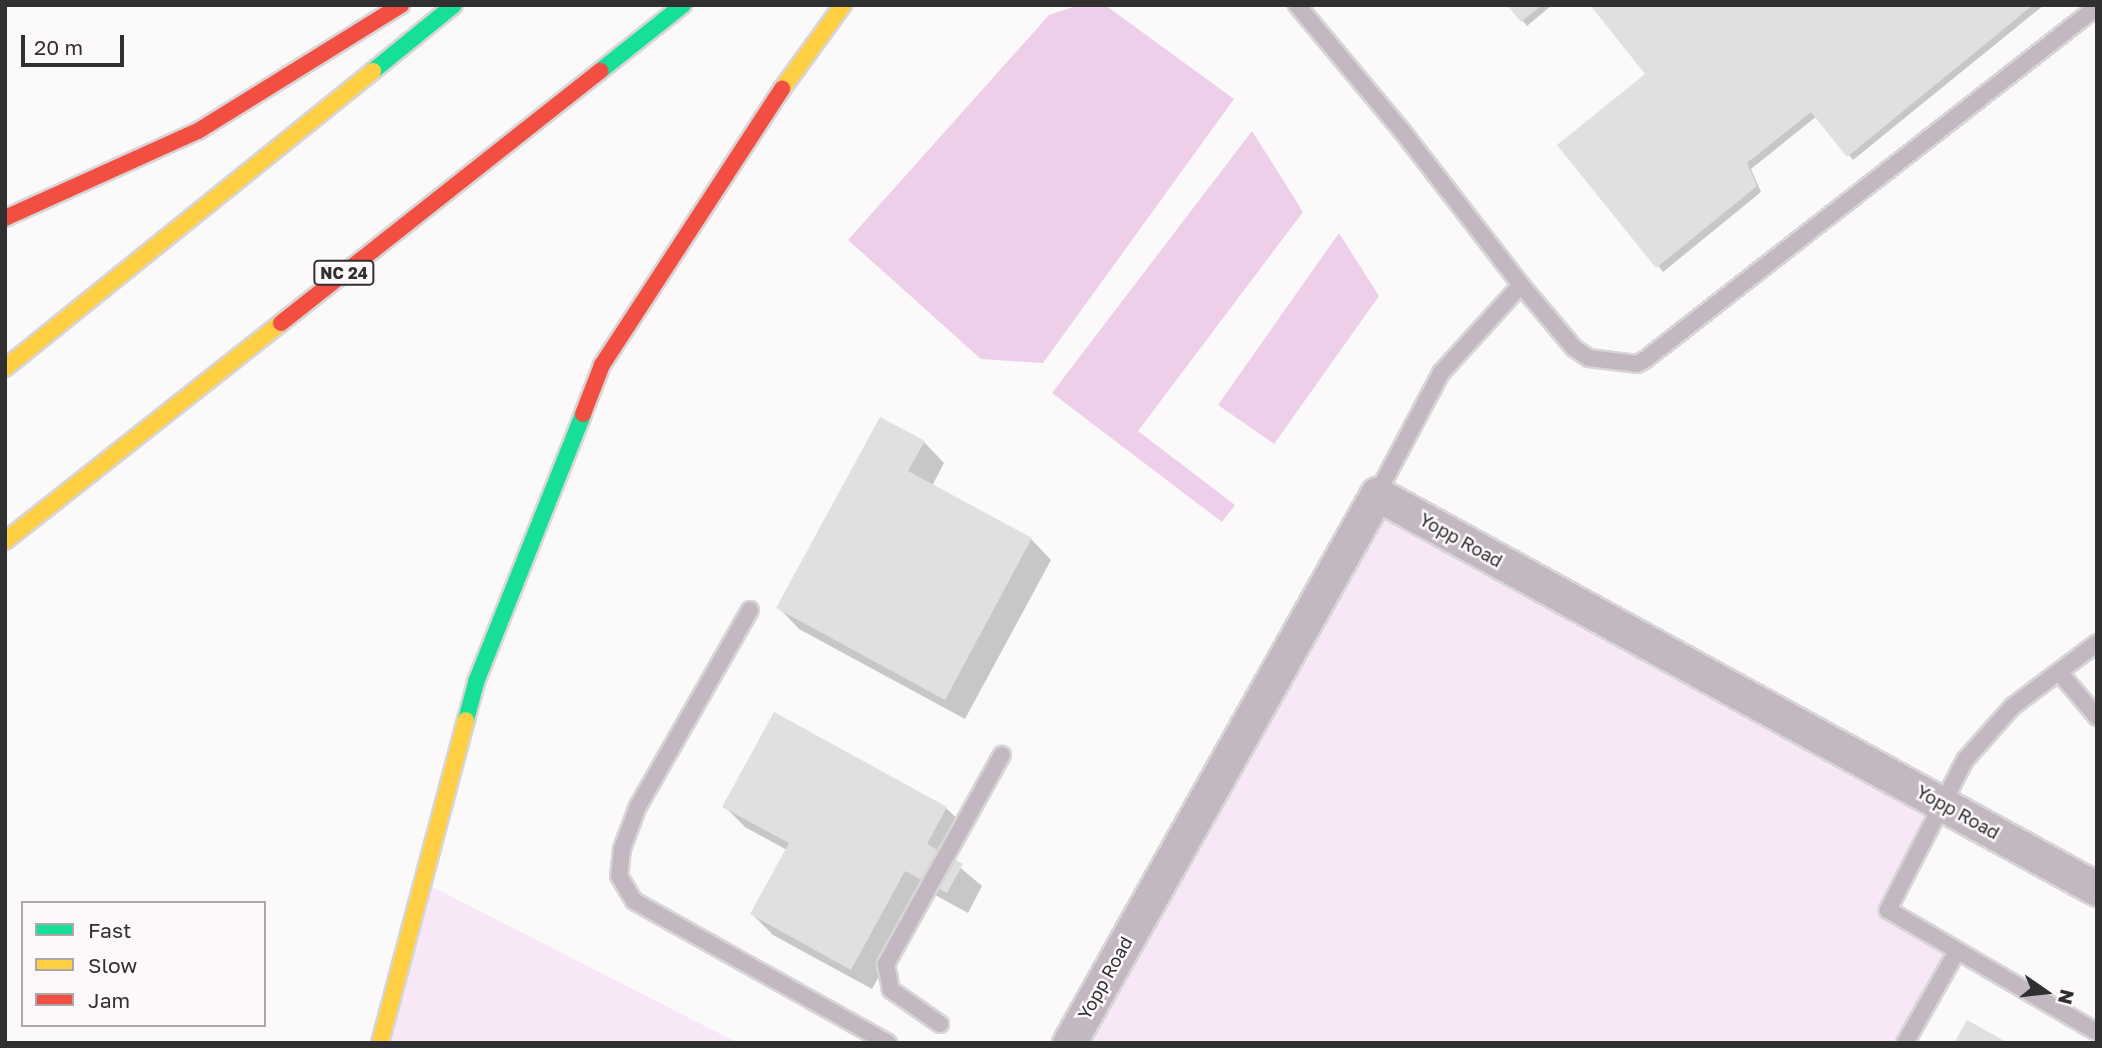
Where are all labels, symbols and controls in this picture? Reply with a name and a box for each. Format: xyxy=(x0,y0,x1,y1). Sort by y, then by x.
scale bar xyxy=(24,21,128,65)
text: 20 m xyxy=(34,34,83,60)
road number: NC 24 xyxy=(312,260,376,286)
street label: Yopp Road xyxy=(1416,508,1506,572)
street label: Yopp Road xyxy=(1913,780,2003,844)
legend xyxy=(21,901,266,1027)
text: Fast xyxy=(88,917,131,943)
street label: Yopp Road xyxy=(1073,933,1137,1023)
text: Slow xyxy=(88,952,137,978)
north arrow xyxy=(2011,957,2081,1027)
text: Jam xyxy=(88,987,130,1013)
text: N xyxy=(2054,987,2080,1007)

